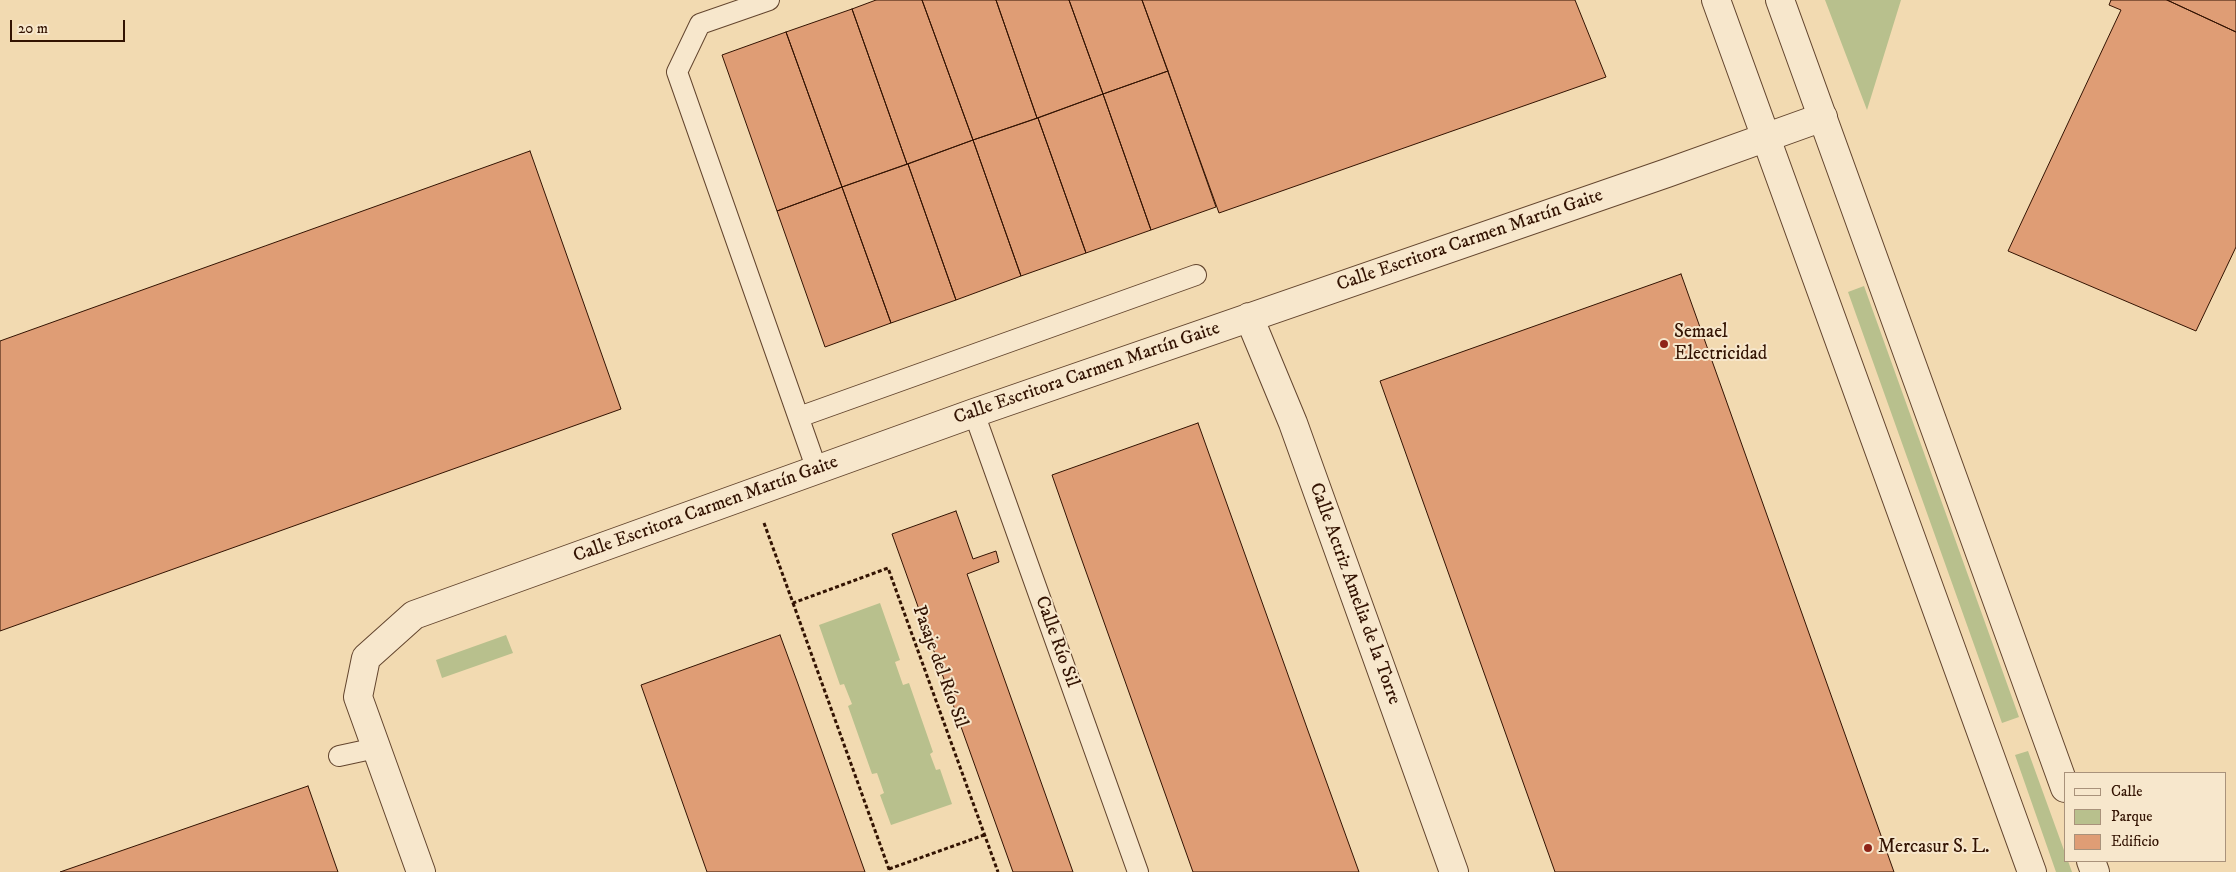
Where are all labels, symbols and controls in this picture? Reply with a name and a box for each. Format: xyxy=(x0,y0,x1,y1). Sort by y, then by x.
scale bar xyxy=(12,10,128,42)
text: 20 m xyxy=(18,19,48,38)
street label: Calle Escritora Carmen Martín Gaite xyxy=(1334,185,1606,297)
street label: Calle Escritora Carmen Martín Gaite xyxy=(951,318,1223,430)
place label: Semael Electricidad xyxy=(1674,322,1767,366)
marker: Semael Electricidad xyxy=(1658,338,1670,350)
street label: Calle Escritora Carmen Martín Gaite xyxy=(571,451,841,569)
street label: Calle Actriz Amelia de la Torre xyxy=(1303,480,1405,708)
street label: Calle Río Sil xyxy=(1029,593,1083,691)
street label: Pasaje del Río Sil xyxy=(906,603,972,731)
legend xyxy=(2064,772,2226,862)
text: Calle xyxy=(2111,782,2143,801)
text: Parque xyxy=(2111,807,2152,826)
text: Edificio xyxy=(2111,832,2159,851)
place label: Mercasur S. L. xyxy=(1878,837,1990,859)
marker: Mercasur S. L. xyxy=(1862,842,1874,854)

